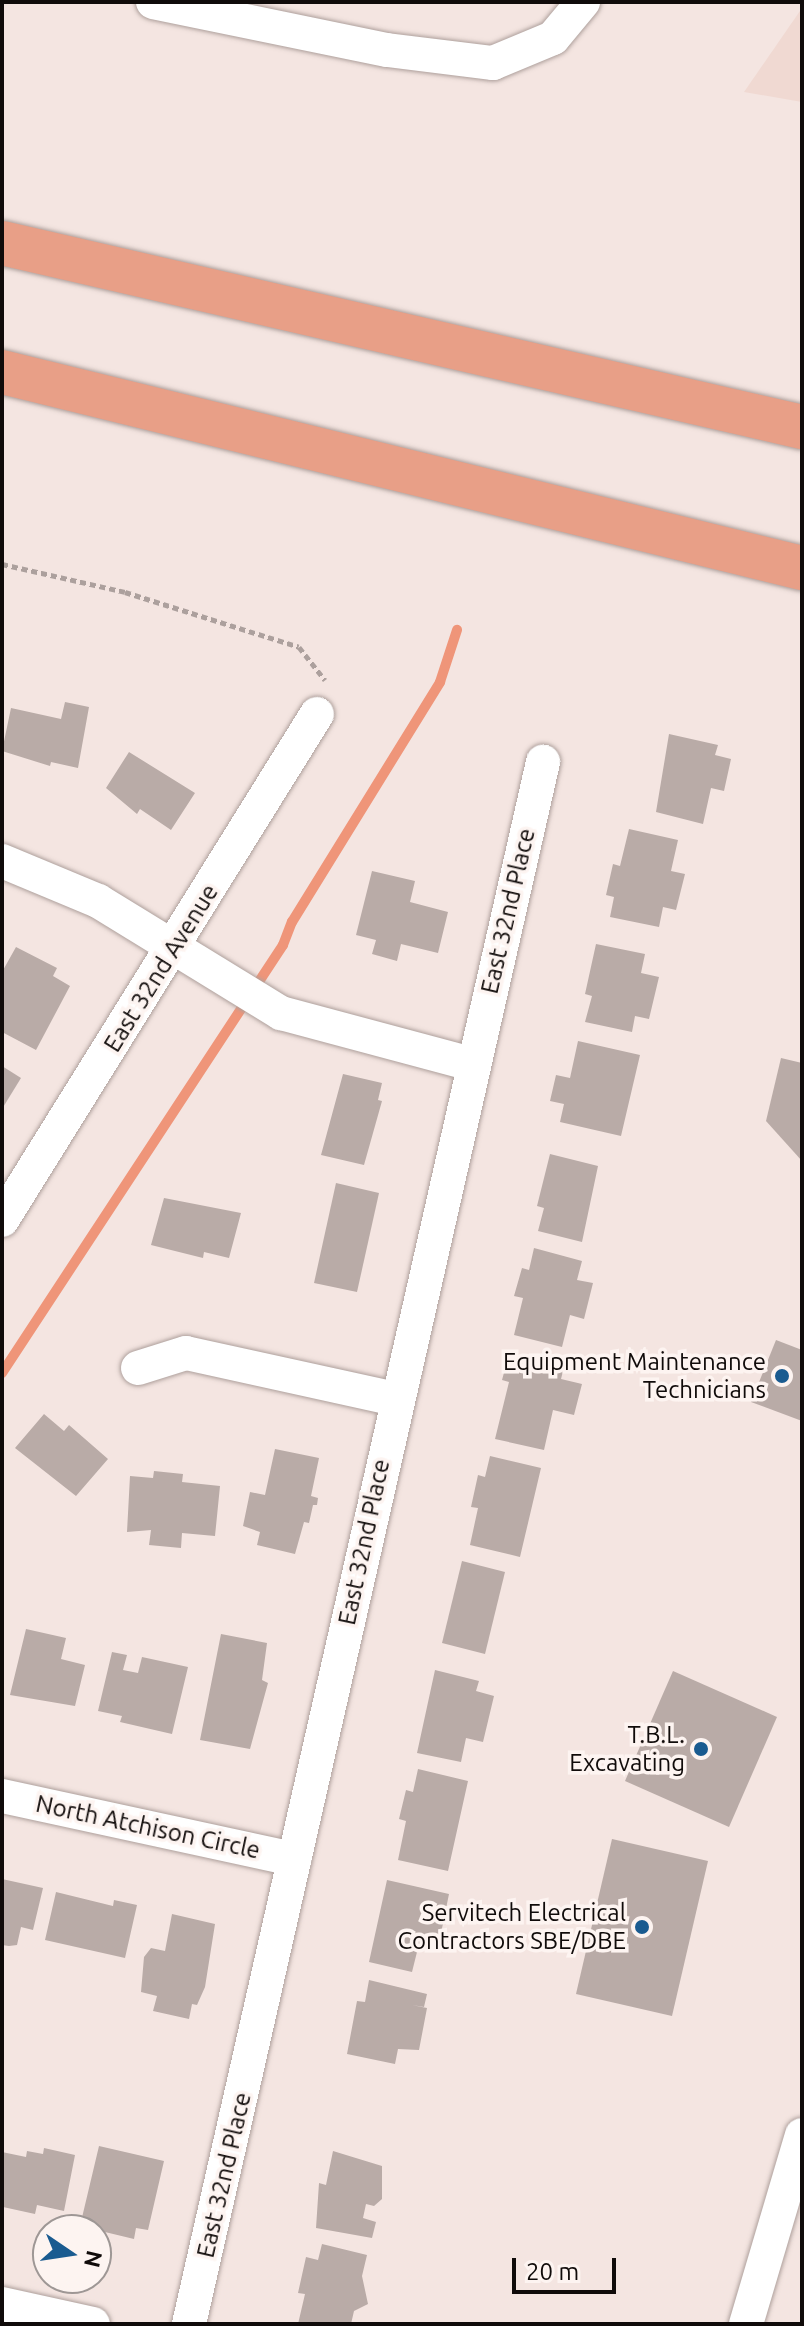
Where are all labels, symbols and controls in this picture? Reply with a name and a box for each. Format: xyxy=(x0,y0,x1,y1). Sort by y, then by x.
street label: East 32nd Place xyxy=(475,826,541,996)
street label: East 32nd Avenue xyxy=(98,879,224,1057)
place label: Equipment Maintenance Technicians xyxy=(503,1348,766,1404)
marker: Equipment Maintenance Technicians xyxy=(773,1367,791,1385)
street label: East 32nd Place xyxy=(332,1456,396,1628)
place label: T.B.L. Excavating xyxy=(569,1721,685,1777)
marker: T.B.L. Excavating xyxy=(692,1740,710,1758)
street label: North Atchison Circle xyxy=(33,1789,263,1865)
place label: Servitech Electrical Contractors SBE/DBE xyxy=(397,1899,626,1955)
marker: Servitech Electrical Contractors SBE/DBE xyxy=(633,1918,651,1936)
street label: East 32nd Place xyxy=(191,2090,257,2260)
north arrow xyxy=(32,2214,112,2294)
scale bar xyxy=(516,2242,620,2292)
text: N xyxy=(80,2248,108,2270)
text: 20 m xyxy=(526,2258,579,2285)

